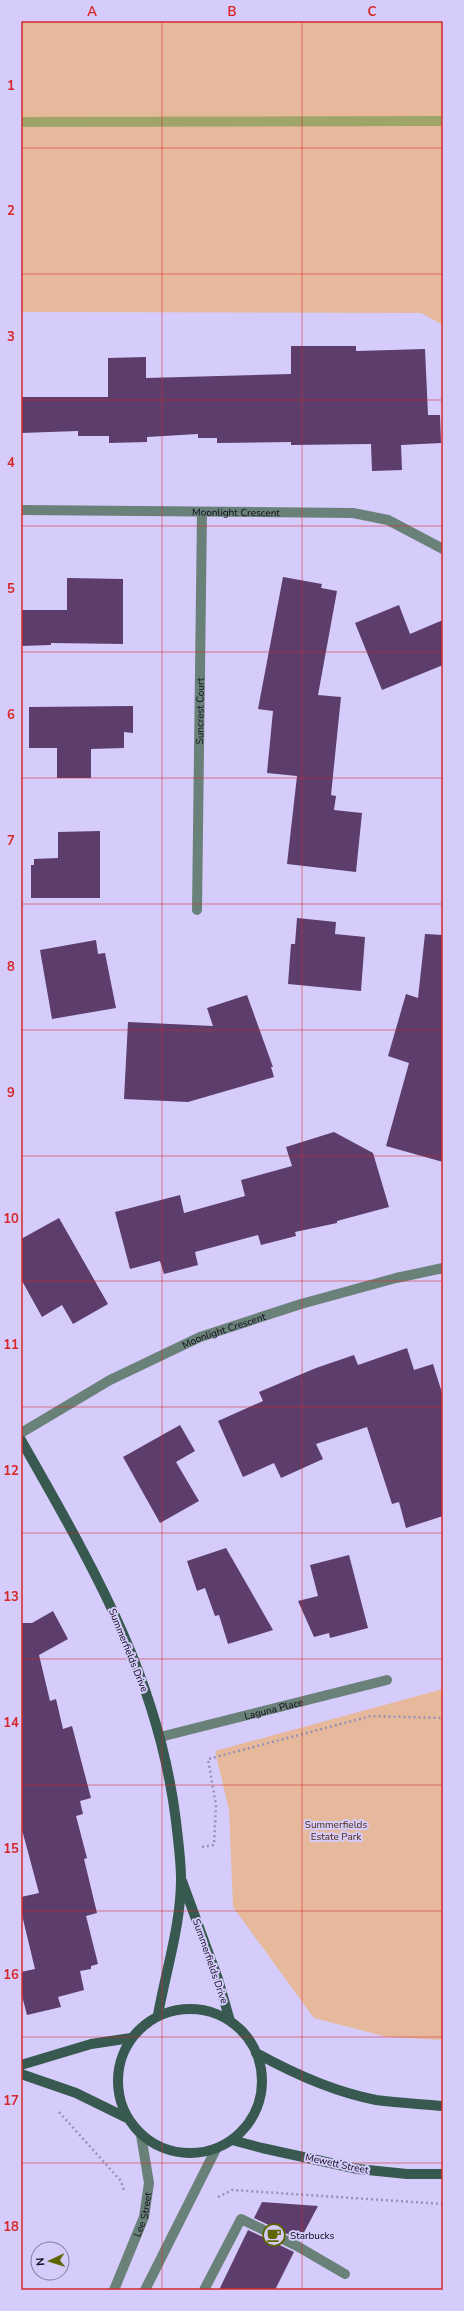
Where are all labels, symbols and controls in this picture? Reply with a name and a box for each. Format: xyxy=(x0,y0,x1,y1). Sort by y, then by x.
text: A xyxy=(87,3,97,21)
text: B xyxy=(228,3,237,21)
text: C xyxy=(368,3,377,21)
text: 1 xyxy=(7,77,15,95)
text: 2 xyxy=(7,202,15,220)
text: 3 xyxy=(7,328,15,346)
text: 4 xyxy=(7,454,15,472)
street label: Moonlight Crescent xyxy=(192,506,280,520)
text: 5 xyxy=(7,580,15,598)
street label: Suncrest Court xyxy=(193,677,208,744)
text: 6 xyxy=(7,706,15,724)
text: 7 xyxy=(7,832,15,850)
text: 8 xyxy=(7,958,15,976)
text: 9 xyxy=(7,1084,15,1102)
text: 10 xyxy=(3,1210,19,1228)
street label: Moonlight Crescent xyxy=(180,1310,268,1353)
text: 11 xyxy=(3,1336,19,1354)
text: 12 xyxy=(3,1462,19,1480)
text: 13 xyxy=(3,1588,19,1606)
street label: Summerfields Drive xyxy=(105,1607,151,1694)
street label: Laguna Place xyxy=(243,1695,305,1724)
text: 14 xyxy=(3,1714,19,1732)
park label: Summerfields Estate Park xyxy=(305,1818,367,1844)
text: 15 xyxy=(3,1840,19,1858)
street label: Summerfields Drive xyxy=(189,1917,231,2006)
text: 16 xyxy=(3,1966,19,1984)
text: 17 xyxy=(3,2092,19,2110)
street label: Mewett Street xyxy=(304,2150,370,2178)
street label: Lee Street xyxy=(131,2191,156,2239)
text: 18 xyxy=(3,2218,19,2236)
cafe icon: Starbucks xyxy=(261,2222,287,2248)
place label: Starbucks xyxy=(290,2229,334,2243)
north arrow xyxy=(30,2241,70,2281)
text: N xyxy=(33,2257,48,2266)

